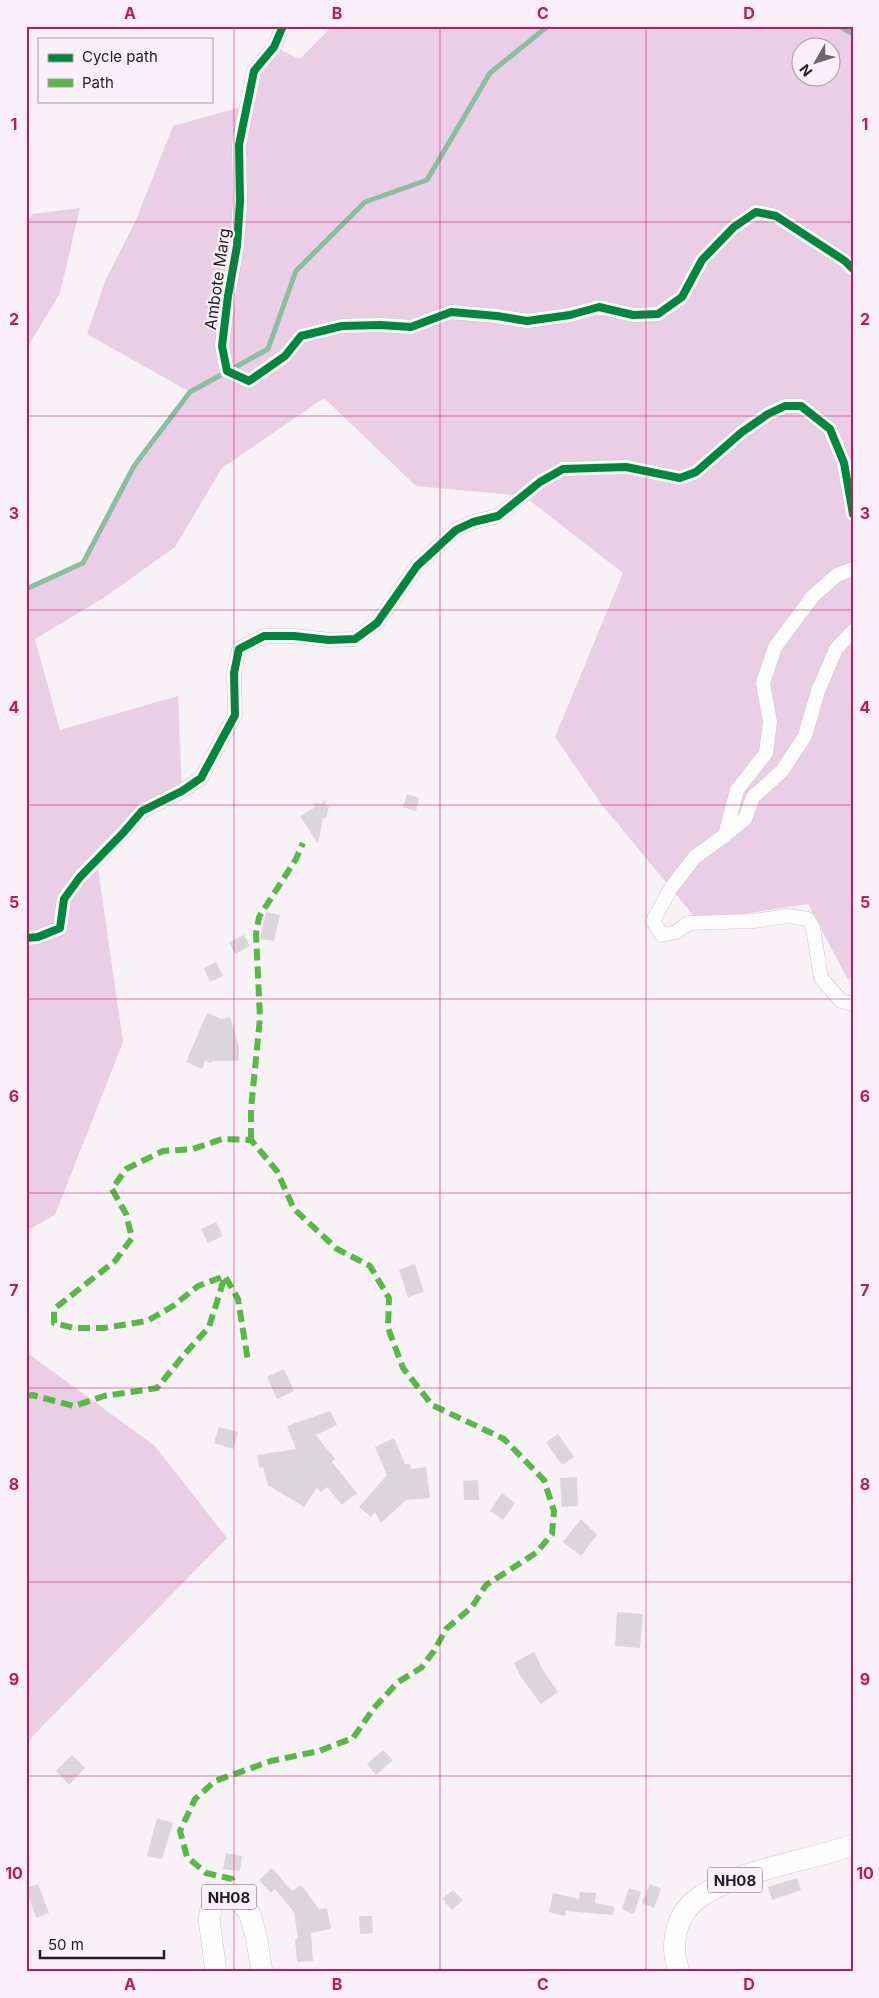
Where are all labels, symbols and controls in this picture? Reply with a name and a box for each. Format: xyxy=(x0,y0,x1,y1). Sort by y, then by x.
text: A xyxy=(124,3,136,23)
text: B xyxy=(332,3,342,23)
text: C xyxy=(537,3,549,23)
text: D xyxy=(743,3,755,23)
legend xyxy=(38,38,212,102)
north arrow xyxy=(792,38,842,88)
text: Cycle path xyxy=(82,47,158,66)
text: N xyxy=(796,61,815,80)
text: Path xyxy=(82,73,114,92)
text: 1 xyxy=(11,114,17,134)
text: 1 xyxy=(862,114,868,134)
street label: Ambote Marg xyxy=(200,227,234,331)
text: 2 xyxy=(9,309,19,329)
text: 2 xyxy=(860,309,870,329)
text: 3 xyxy=(9,503,19,523)
text: 3 xyxy=(860,503,870,523)
text: 4 xyxy=(9,697,20,717)
text: 4 xyxy=(860,697,871,717)
text: 5 xyxy=(9,892,19,912)
text: 5 xyxy=(860,892,870,912)
text: 6 xyxy=(9,1086,19,1106)
text: 6 xyxy=(860,1086,870,1106)
text: 7 xyxy=(9,1280,19,1300)
text: 7 xyxy=(860,1280,870,1300)
text: 8 xyxy=(9,1474,19,1494)
text: 8 xyxy=(860,1474,870,1494)
text: 9 xyxy=(9,1669,19,1689)
text: 9 xyxy=(860,1669,870,1689)
text: 10 xyxy=(5,1863,23,1883)
text: 10 xyxy=(856,1863,874,1883)
road number: NH08 xyxy=(708,1868,762,1892)
road number: NH08 xyxy=(202,1884,256,1910)
scale bar xyxy=(40,1928,164,1960)
text: 50 m xyxy=(48,1935,84,1954)
text: A xyxy=(124,1974,136,1994)
text: B xyxy=(332,1974,342,1994)
text: C xyxy=(537,1974,549,1994)
text: D xyxy=(743,1974,755,1994)

